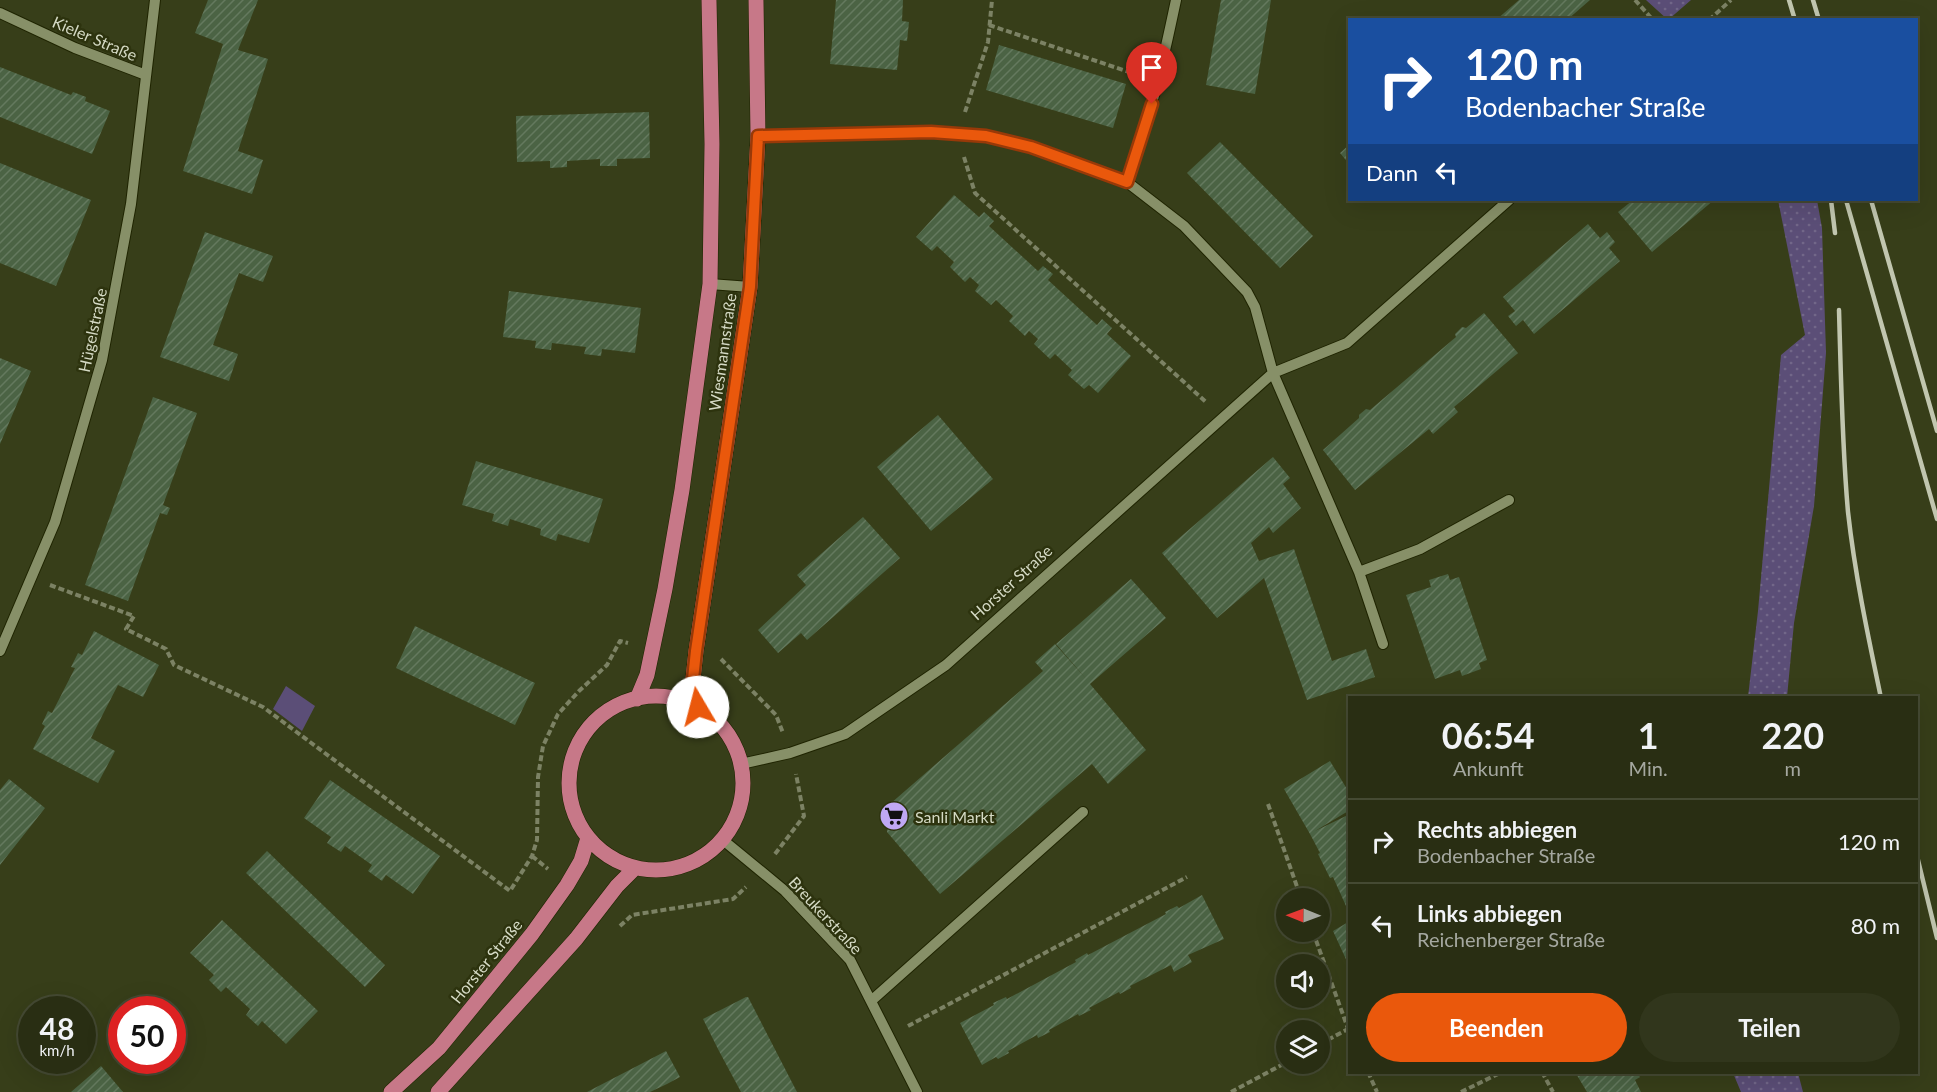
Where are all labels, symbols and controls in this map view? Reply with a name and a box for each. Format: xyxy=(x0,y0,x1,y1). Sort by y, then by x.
street label: Kieler Straße xyxy=(50,12,140,64)
text: 120 m xyxy=(1465,39,1583,89)
pin xyxy=(1126,42,1177,104)
icon: right xyxy=(1366,42,1444,120)
icon: arrive xyxy=(1135,51,1168,84)
text: Bodenbacher Straße xyxy=(1465,90,1706,123)
icon: left xyxy=(1430,156,1463,189)
text: Dann xyxy=(1366,159,1418,186)
street label: Hügelstraße xyxy=(74,286,110,374)
street label: Wiesmannstraße xyxy=(704,292,740,412)
street label: Horster Straße xyxy=(966,541,1056,623)
position arrow xyxy=(666,675,730,739)
text: 06:54 xyxy=(1442,713,1535,757)
text: 1 xyxy=(1638,713,1659,757)
text: 220 xyxy=(1761,713,1824,757)
text: Ankunft xyxy=(1453,756,1524,780)
text: Min. xyxy=(1629,756,1668,780)
text: m xyxy=(1785,756,1801,780)
supermarket icon: Sanli Markt xyxy=(878,800,910,832)
place label: Sanli Markt xyxy=(915,807,995,826)
text: Rechts abbiegen xyxy=(1417,816,1577,843)
icon: right xyxy=(1366,825,1399,858)
text: 120 m xyxy=(1838,828,1900,855)
text: Bodenbacher Straße xyxy=(1417,843,1595,867)
street label: Breukerstraße xyxy=(785,872,867,958)
north arrow xyxy=(1276,888,1330,942)
map controls xyxy=(1276,888,1330,1074)
text: Links abbiegen xyxy=(1417,900,1562,927)
icon: left xyxy=(1366,909,1399,942)
text: 80 m xyxy=(1851,912,1900,939)
street label: Horster Straße xyxy=(446,915,526,1007)
text: Reichenberger Straße xyxy=(1417,927,1605,951)
button: sound xyxy=(1276,954,1330,1008)
button: Beenden xyxy=(1366,993,1627,1062)
button: Teilen xyxy=(1639,993,1900,1062)
speed limit sign: 50 xyxy=(108,996,186,1074)
text: 48 xyxy=(40,1010,74,1046)
button: layers xyxy=(1276,1020,1330,1074)
text: km/h xyxy=(39,1041,75,1059)

